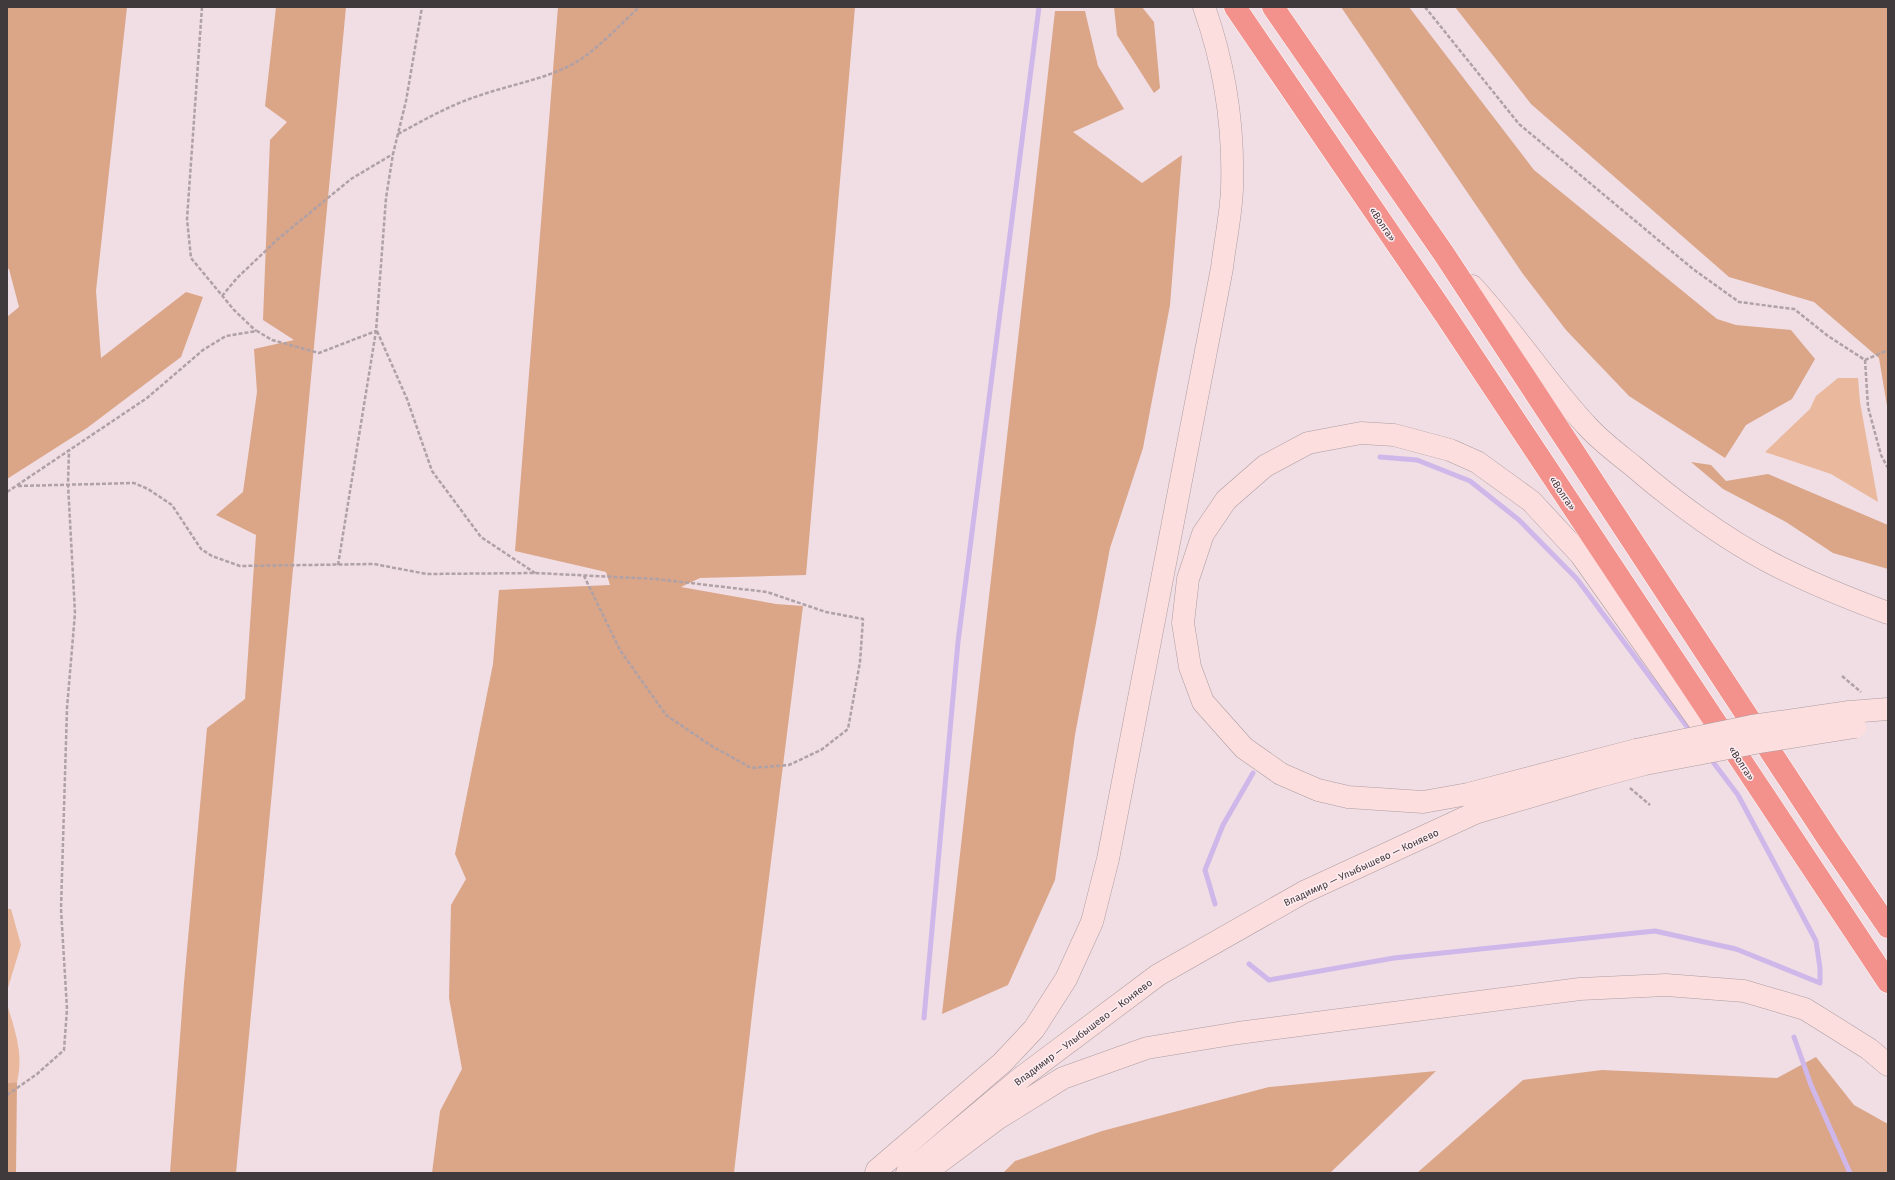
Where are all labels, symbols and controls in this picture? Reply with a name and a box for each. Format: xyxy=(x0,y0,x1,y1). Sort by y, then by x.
street label: «Волга» xyxy=(1366,205,1398,244)
street label: «Волга» xyxy=(1546,474,1578,513)
street label: «Волга» xyxy=(1726,744,1757,783)
street label: Владимир — Улыбышево — Коняево xyxy=(1282,827,1441,909)
street label: Владимир — Улыбышево — Коняево xyxy=(1012,977,1155,1089)

